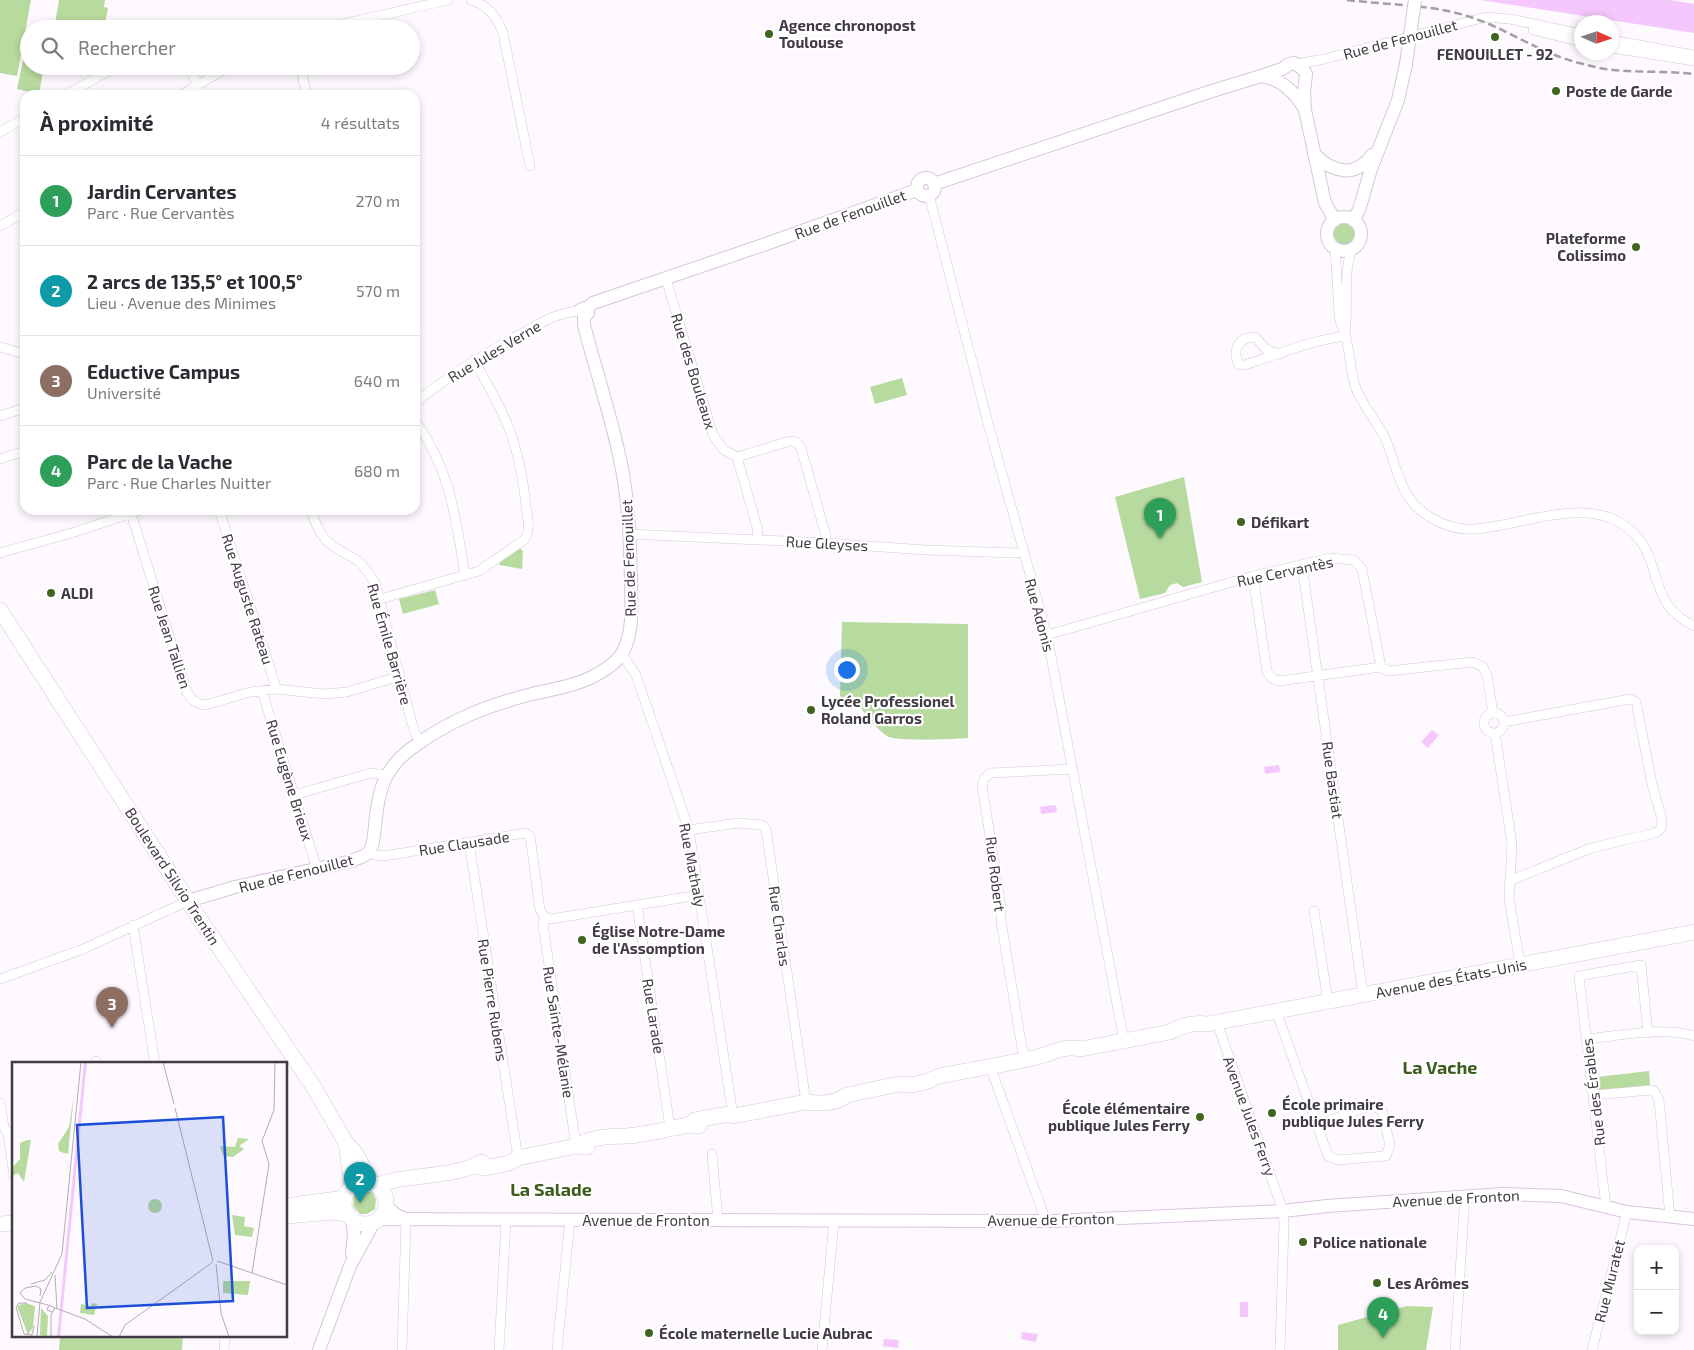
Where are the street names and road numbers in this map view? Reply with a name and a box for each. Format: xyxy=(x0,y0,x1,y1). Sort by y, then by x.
street label: Rue de Fenouillet xyxy=(1341,15,1459,63)
street label: Rue de Fenouillet xyxy=(792,185,908,243)
street label: Rue des Bouleaux xyxy=(668,311,720,431)
street label: Rue Jules Verne xyxy=(444,316,544,386)
street label: Rue de Fenouillet xyxy=(617,499,639,617)
street label: Rue Auguste Rateau xyxy=(218,531,278,667)
street label: Rue Gleyses xyxy=(785,532,869,554)
street label: Rue Cervantès xyxy=(1235,552,1335,590)
street label: Rue Adonis xyxy=(1022,576,1058,654)
street label: Rue Émile Barrière xyxy=(364,581,416,707)
street label: Rue Jean Tallien xyxy=(145,583,195,691)
street label: Rue Eugène Brieux xyxy=(263,717,317,843)
street label: Rue Bastiat xyxy=(1319,740,1347,820)
street label: Boulevard Silvio Trentin xyxy=(122,804,224,948)
street label: Rue Mathaly xyxy=(676,821,710,909)
street label: Rue Clausade xyxy=(417,827,511,859)
street label: Rue Robert xyxy=(982,836,1010,913)
street label: Rue de Fenouillet xyxy=(237,850,355,896)
street label: Rue Charlas xyxy=(765,885,795,967)
street label: Rue Pierre Rubens xyxy=(474,937,512,1063)
street label: Avenue des États-Unis xyxy=(1374,955,1528,1001)
street label: Rue Sainte-Mélanie xyxy=(540,965,578,1099)
street label: Rue Larade xyxy=(639,977,669,1055)
street label: Rue des Érables xyxy=(1577,1037,1609,1147)
street label: Avenue Jules Ferry xyxy=(1220,1054,1280,1178)
street label: Avenue de Fronton xyxy=(1392,1186,1520,1210)
street label: Avenue de Fronton xyxy=(987,1209,1115,1229)
street label: Avenue de Fronton xyxy=(582,1211,710,1229)
street label: Rue Muratet xyxy=(1590,1237,1628,1324)

